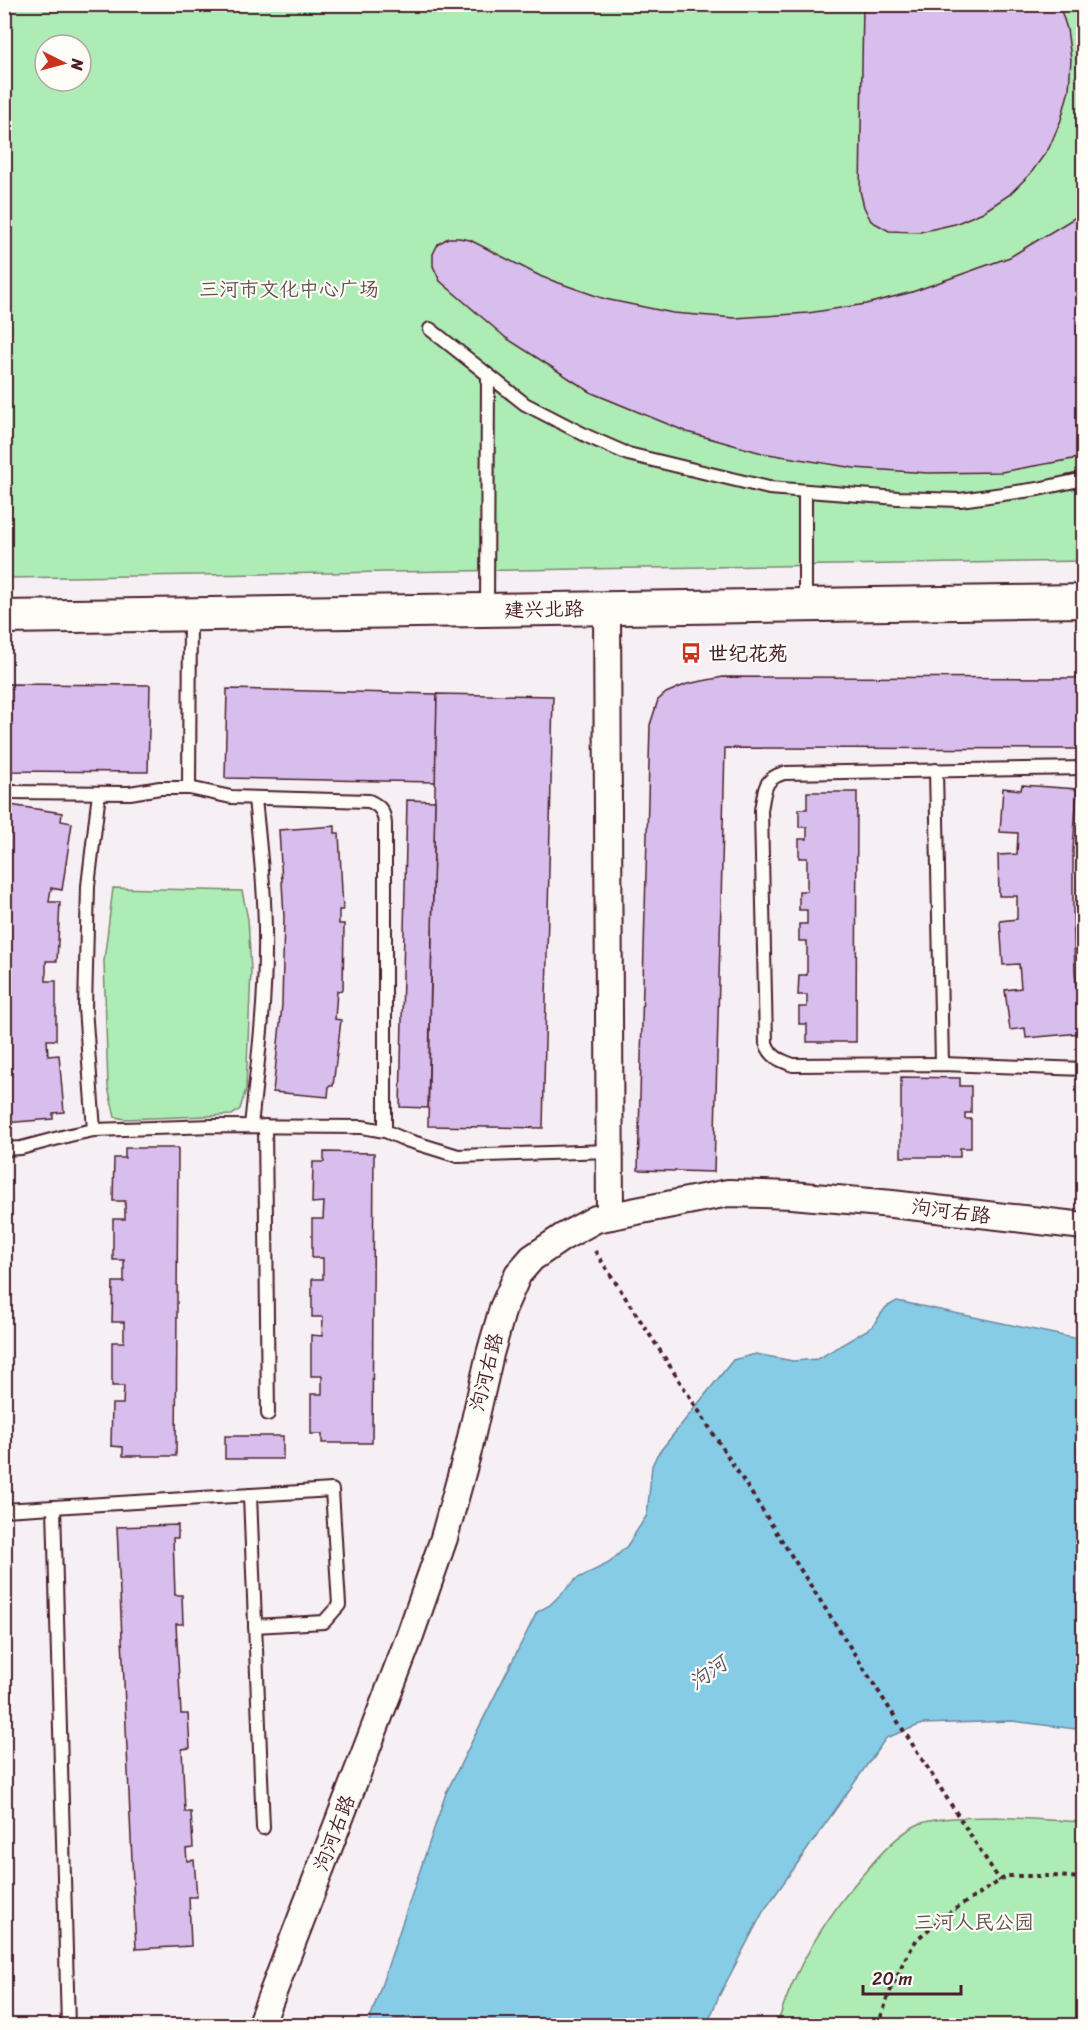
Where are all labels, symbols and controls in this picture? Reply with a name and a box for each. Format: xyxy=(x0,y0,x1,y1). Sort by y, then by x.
north arrow xyxy=(33,33,93,93)
text: N xyxy=(62,56,93,72)
park label: 三河市文化中心广场 xyxy=(199,272,379,307)
street label: 建兴北路 xyxy=(504,591,585,628)
place label: 世纪花苑 xyxy=(708,636,788,671)
bus stop icon: 世纪花苑 xyxy=(679,641,703,665)
street label: 泃河右路 xyxy=(909,1189,994,1234)
street label: 泃河右路 xyxy=(460,1328,513,1415)
water label: 泃河 xyxy=(680,1644,739,1701)
street label: 泃河右路 xyxy=(304,1789,365,1877)
park label: 三河人民公园 xyxy=(914,1905,1034,1940)
scale bar xyxy=(863,1958,960,1996)
text: 20 m xyxy=(872,1963,912,1995)

